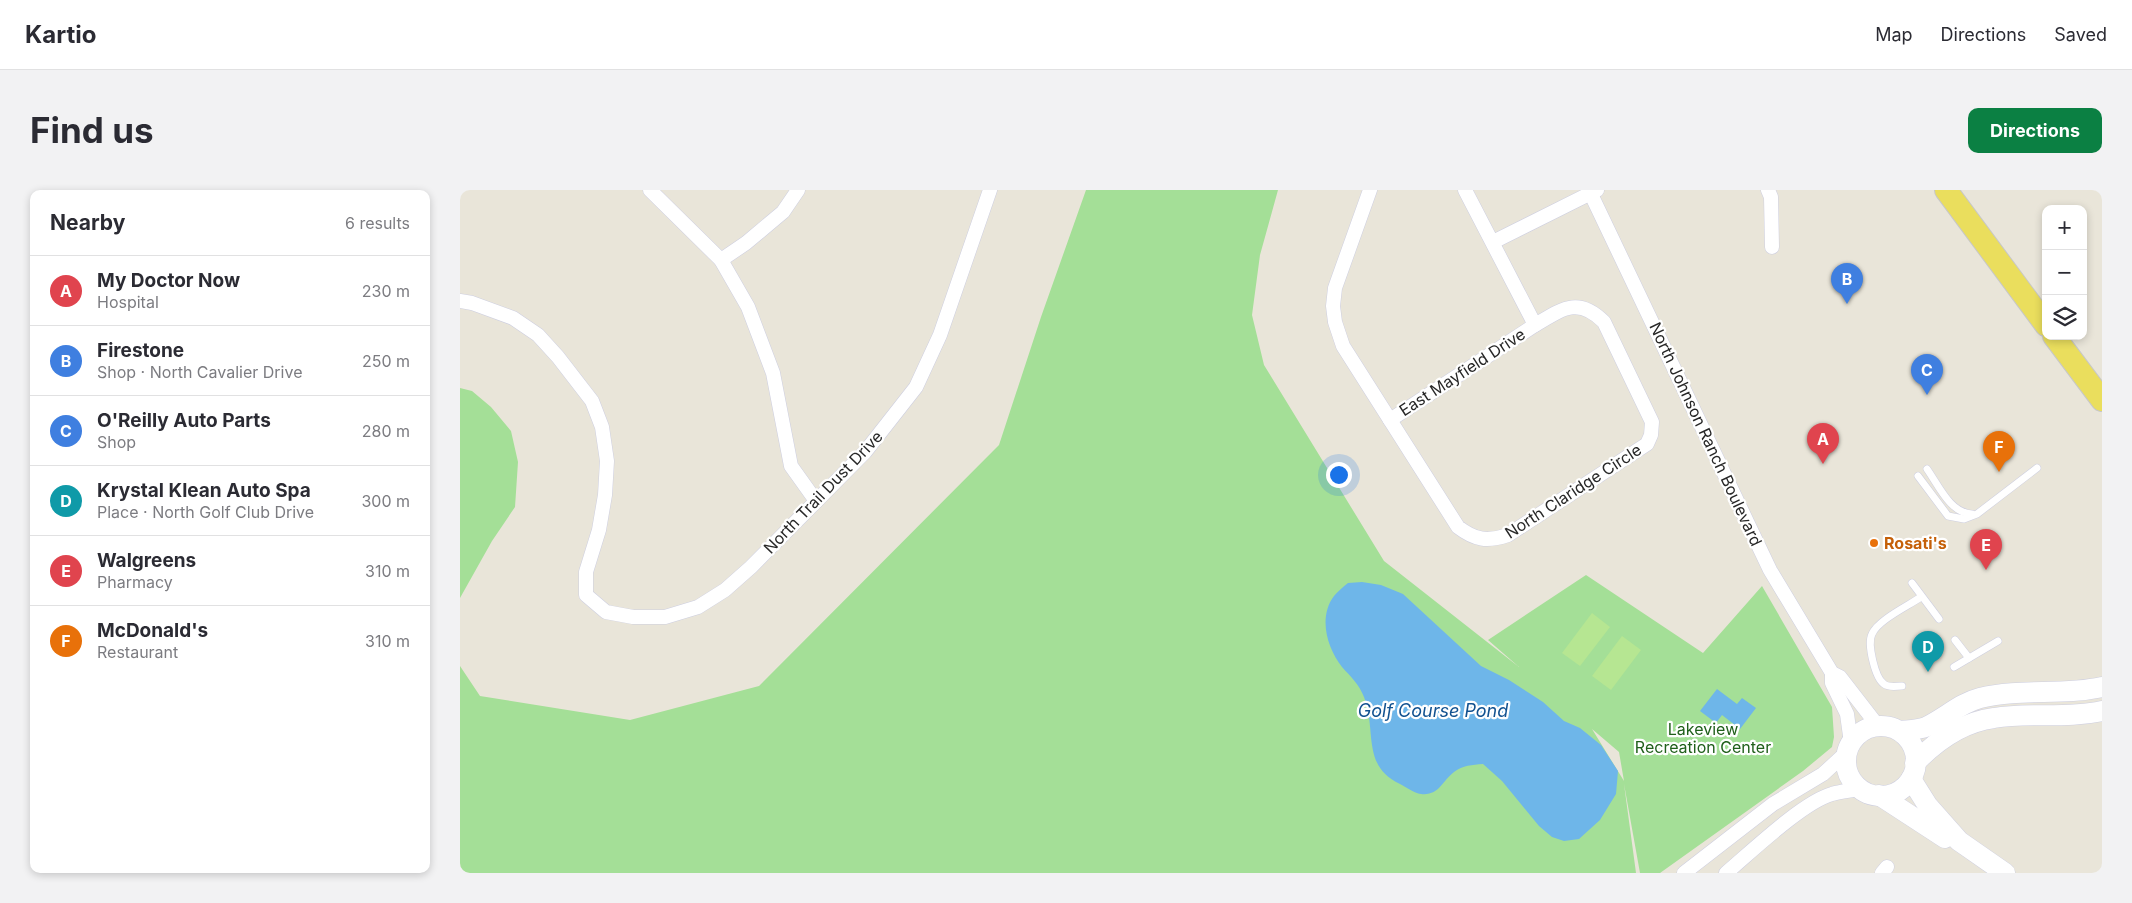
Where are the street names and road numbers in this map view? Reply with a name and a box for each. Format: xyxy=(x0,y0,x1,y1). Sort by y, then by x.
street label: North Johnson Ranch Boulevard xyxy=(1645,319,1767,549)
street label: East Mayfield Drive xyxy=(1395,324,1529,420)
street label: North Trail Dust Drive xyxy=(759,427,887,557)
street label: North Claridge Circle xyxy=(1501,439,1645,543)

